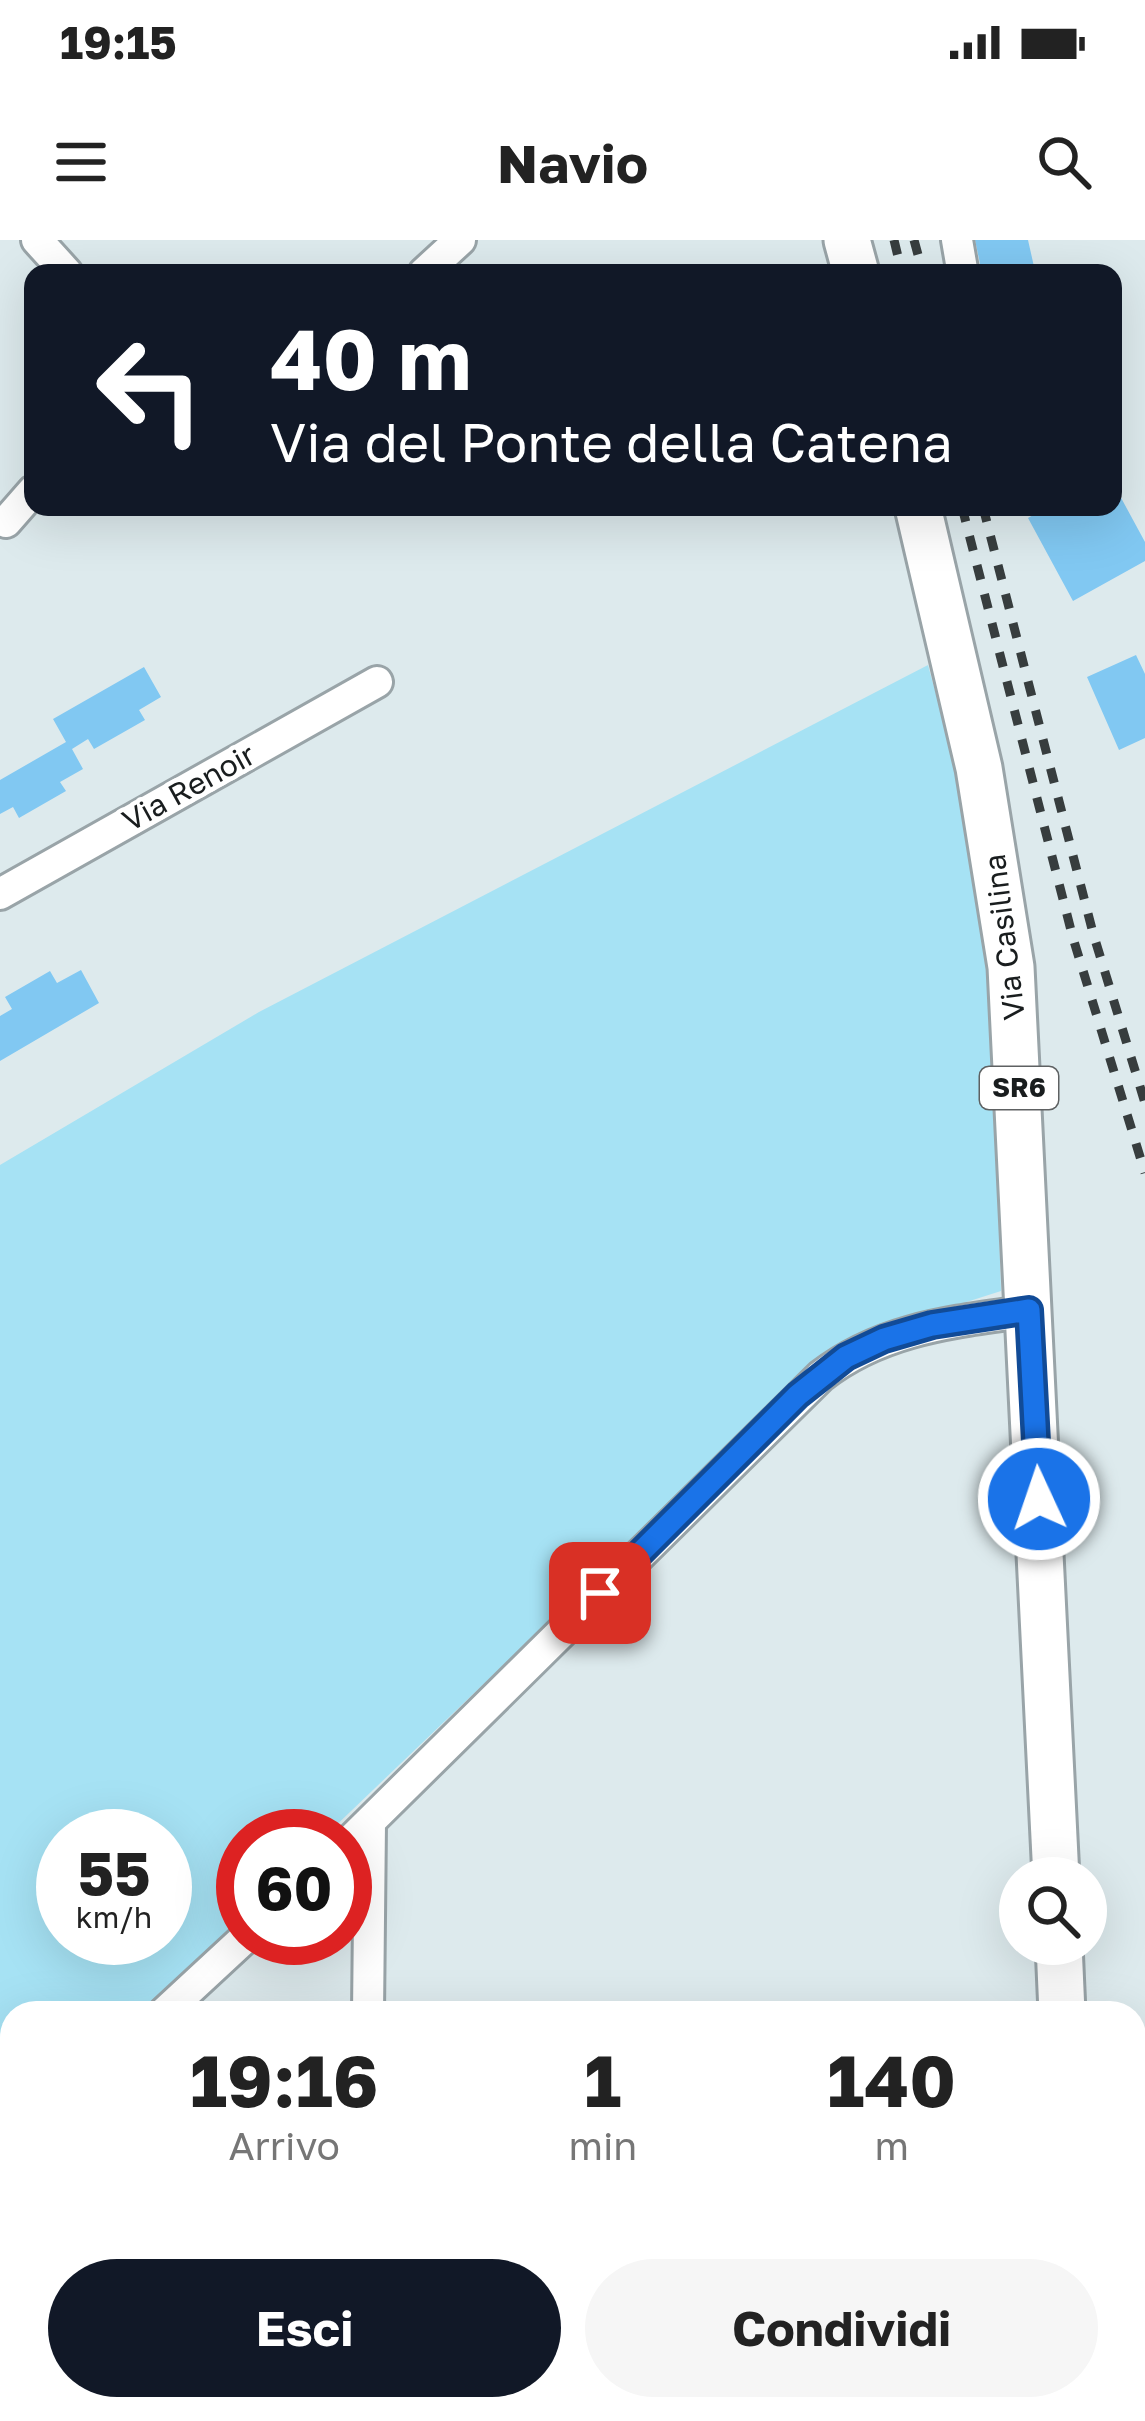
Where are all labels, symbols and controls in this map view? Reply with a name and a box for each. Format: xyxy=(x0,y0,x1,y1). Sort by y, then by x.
text: 19:15 xyxy=(60,15,177,69)
icon: menu xyxy=(48,129,114,195)
icon: search xyxy=(1031,129,1097,195)
text: Navio xyxy=(497,130,648,195)
text: 40 m xyxy=(270,308,472,408)
icon: left xyxy=(72,312,228,468)
text: Via del Ponte della Catena xyxy=(270,409,953,474)
street label: Via Renoir xyxy=(116,736,261,838)
street label: Via Casilina xyxy=(976,852,1032,1022)
road number: SR6 xyxy=(980,1067,1058,1109)
position arrow xyxy=(976,1436,1102,1562)
pin xyxy=(549,1542,651,1644)
icon: arrive xyxy=(567,1560,633,1626)
speed limit sign: 60 xyxy=(216,1809,372,1965)
text: 55 xyxy=(77,1836,151,1908)
map controls xyxy=(999,1857,1107,1965)
button: search xyxy=(999,1857,1107,1965)
text: km/h xyxy=(76,1899,152,1935)
text: 19:16 xyxy=(190,2036,379,2123)
text: 1 xyxy=(584,2036,621,2123)
text: 140 xyxy=(827,2036,956,2123)
text: Arrivo xyxy=(228,2122,340,2169)
text: min xyxy=(568,2122,637,2169)
text: m xyxy=(874,2122,909,2169)
button: Esci xyxy=(48,2259,561,2397)
button: Condividi xyxy=(585,2259,1098,2397)

